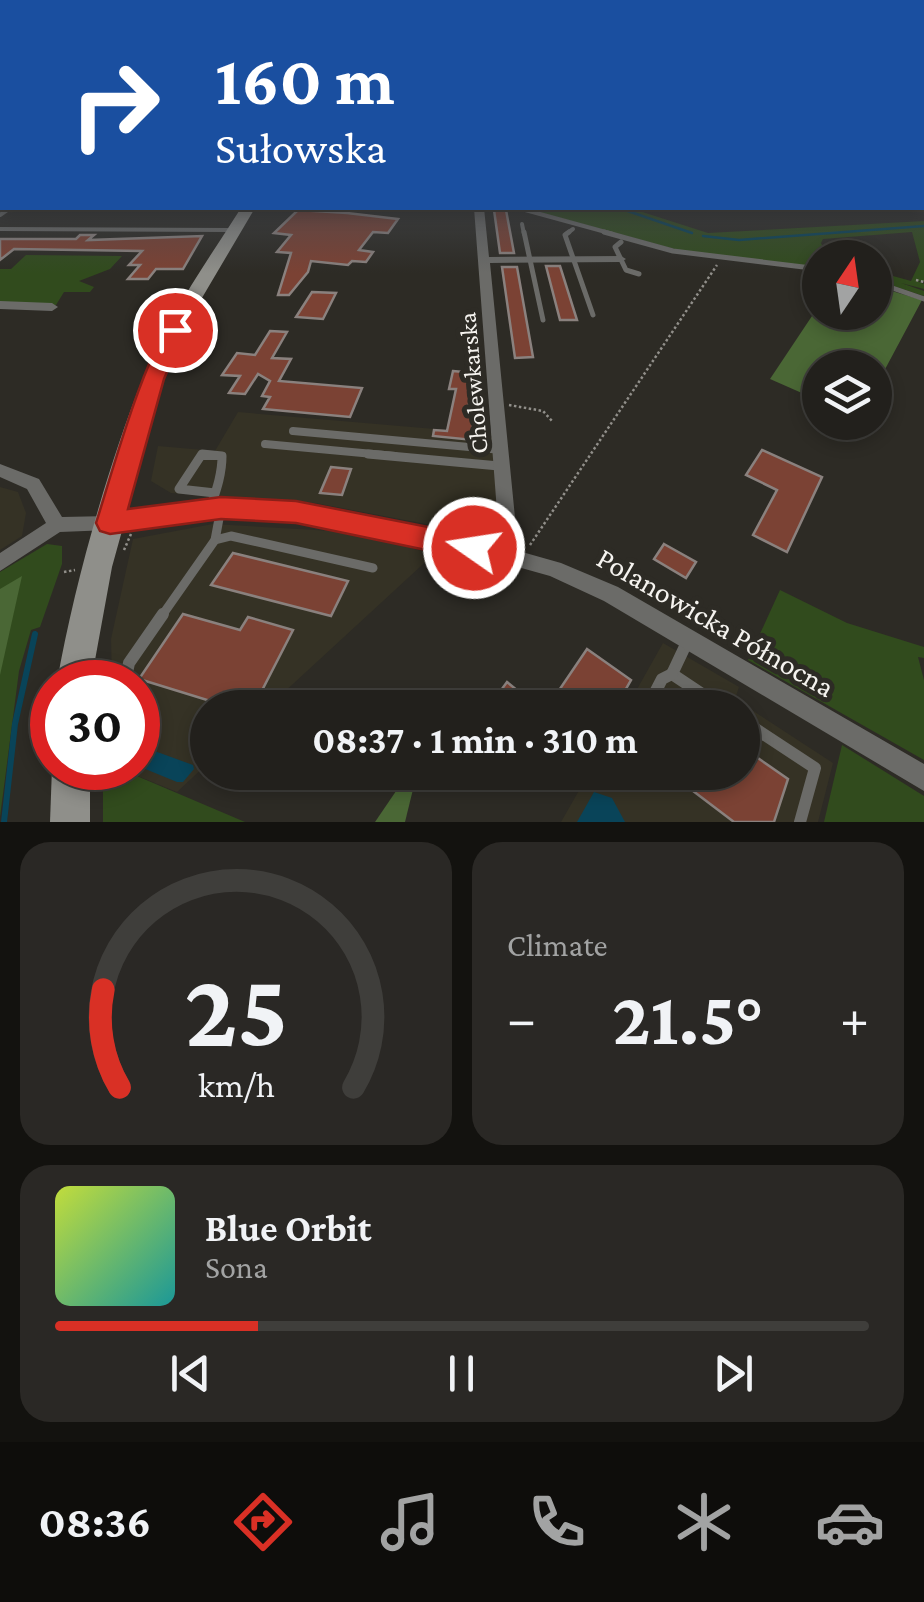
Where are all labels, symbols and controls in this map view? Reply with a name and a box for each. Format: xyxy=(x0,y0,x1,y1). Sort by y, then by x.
icon: right xyxy=(50,40,180,170)
text: 160 m xyxy=(215,41,395,119)
text: Sułowska xyxy=(215,123,387,173)
north arrow xyxy=(802,240,892,330)
map controls xyxy=(802,240,892,440)
pin xyxy=(133,288,218,373)
icon: arrive xyxy=(148,303,203,358)
street label: Cholewkarska xyxy=(453,311,493,455)
button: layers xyxy=(802,350,892,440)
position arrow xyxy=(422,496,526,600)
street label: Polanowicka Północna xyxy=(591,541,841,704)
speed limit sign: 30 xyxy=(30,660,160,790)
text: 08:37 · 1 min · 310 m xyxy=(312,719,638,761)
text: Climate xyxy=(507,927,608,963)
text: 25 xyxy=(184,952,288,1067)
text: 21.5° xyxy=(612,977,764,1060)
text: − xyxy=(507,988,536,1049)
text: + xyxy=(840,988,869,1049)
text: km/h xyxy=(197,1065,275,1105)
text: Blue Orbit xyxy=(205,1207,372,1249)
text: Sona xyxy=(205,1249,268,1285)
icon: previous xyxy=(163,1346,218,1401)
icon: pause xyxy=(434,1346,489,1401)
icon: next xyxy=(706,1346,761,1401)
icon: directions xyxy=(228,1487,298,1557)
icon: music xyxy=(375,1487,445,1557)
icon: phone xyxy=(522,1487,592,1557)
icon: climate xyxy=(669,1487,739,1557)
icon: car xyxy=(815,1487,885,1557)
text: 08:36 xyxy=(38,1497,151,1547)

